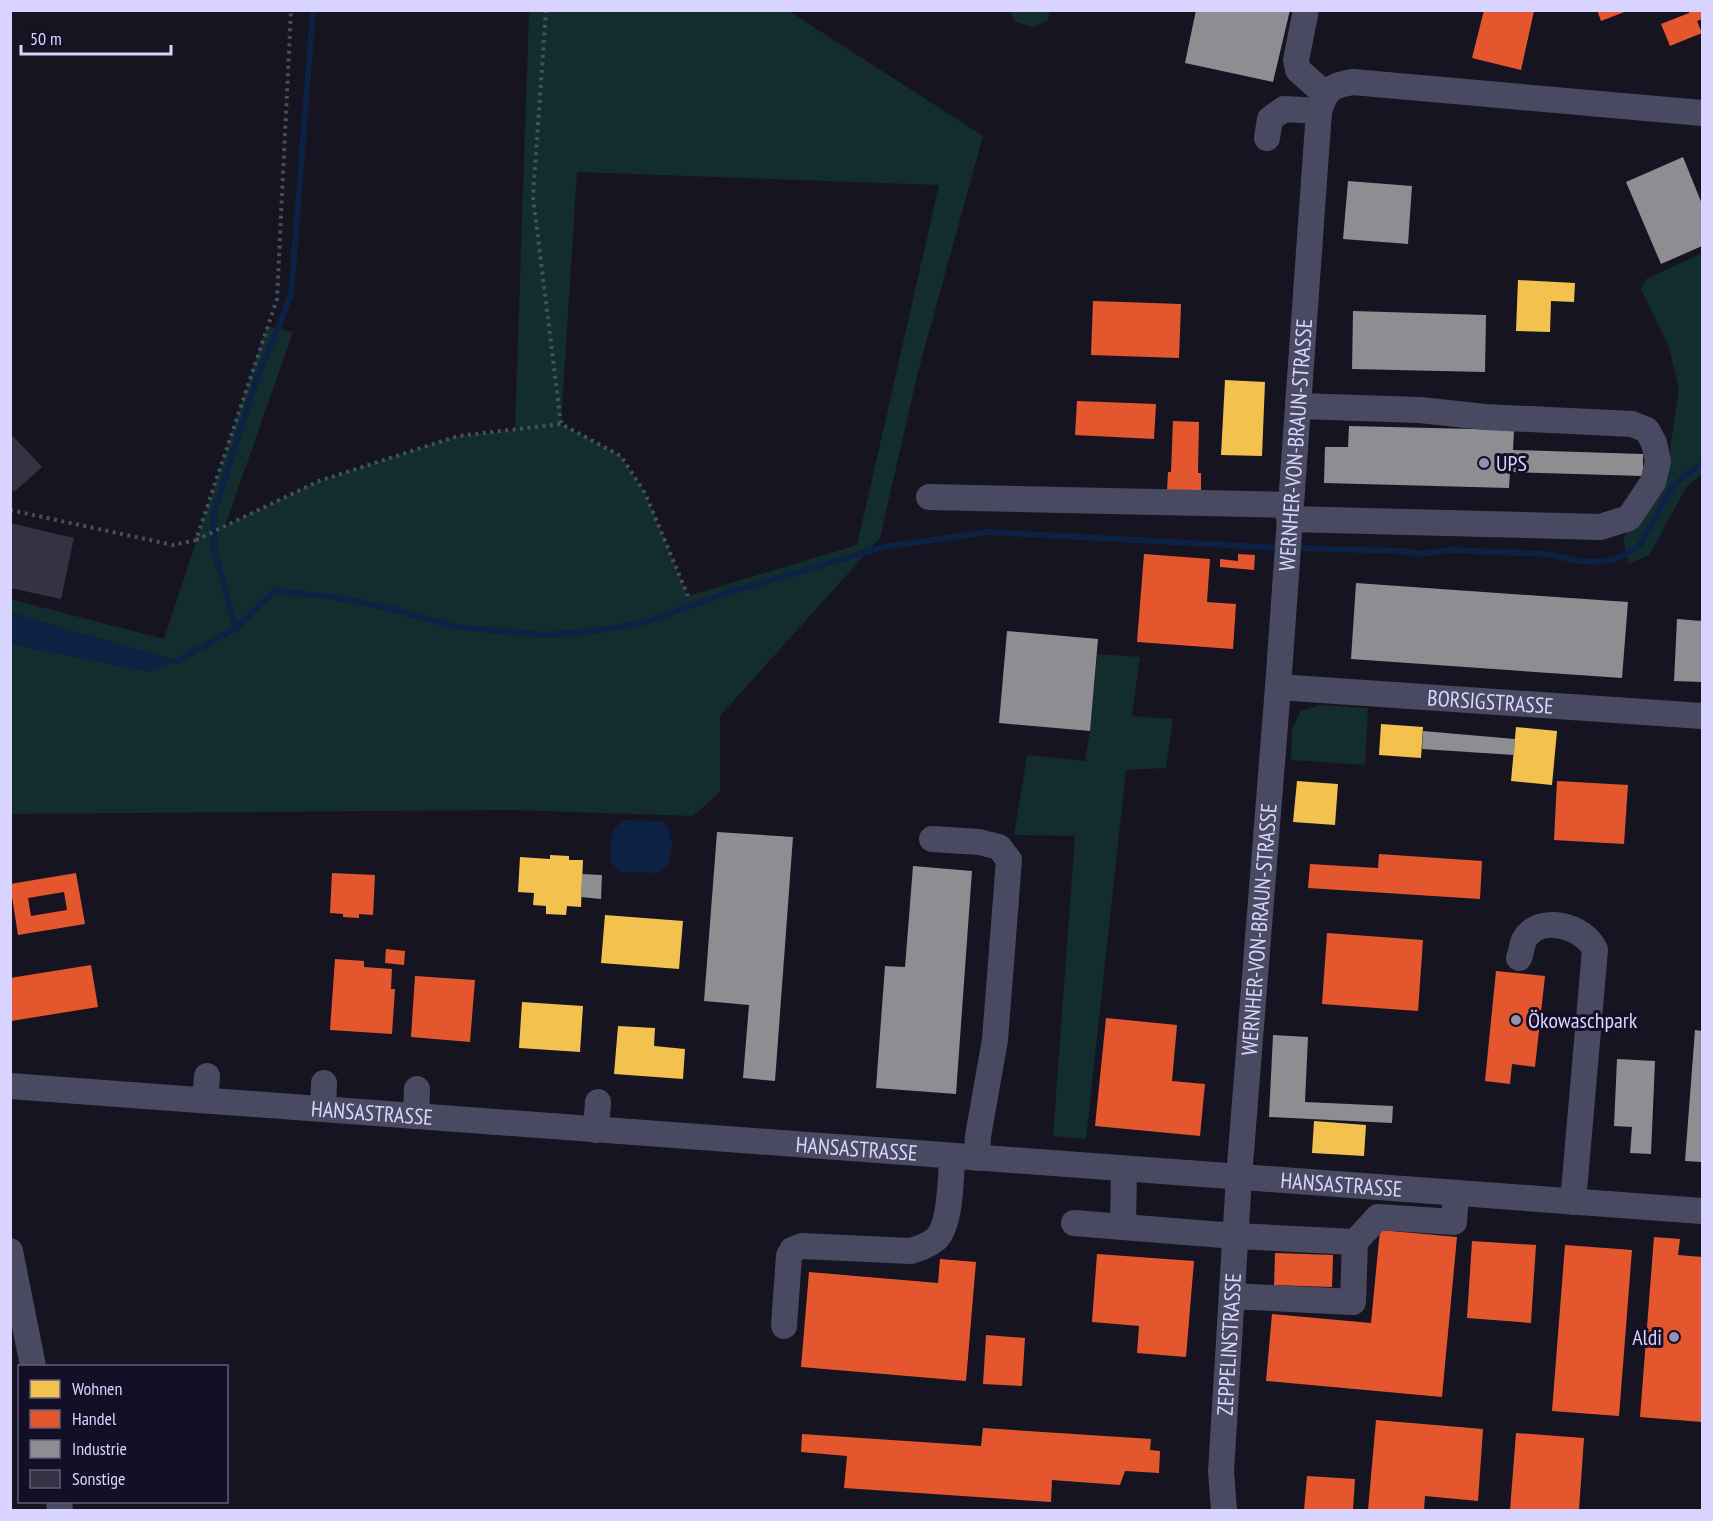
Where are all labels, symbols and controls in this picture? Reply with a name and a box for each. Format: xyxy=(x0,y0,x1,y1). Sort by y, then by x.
scale bar xyxy=(21,18,171,56)
text: 50 m xyxy=(30,27,62,50)
street label: WERNHER-VON-BRAUN-STRASSE xyxy=(1272,318,1318,572)
place label: UPS xyxy=(1496,449,1527,477)
marker: UPS xyxy=(1477,456,1491,470)
street label: BORSIGSTRASSE xyxy=(1426,683,1555,720)
street label: WERNHER-VON-BRAUN-STRASSE xyxy=(1235,802,1283,1056)
place label: Ökowaschpark xyxy=(1528,1006,1638,1034)
marker: Ökowaschpark xyxy=(1509,1013,1523,1027)
street label: HANSASTRASSE xyxy=(310,1094,434,1131)
street label: HANSASTRASSE xyxy=(795,1130,919,1167)
street label: HANSASTRASSE xyxy=(1280,1166,1403,1203)
street label: ZEPPELINSTRASSE xyxy=(1210,1272,1247,1416)
place label: Aldi xyxy=(1632,1323,1662,1351)
marker: Aldi xyxy=(1667,1330,1681,1344)
legend xyxy=(18,1365,228,1503)
text: Wohnen xyxy=(72,1377,122,1400)
text: Handel xyxy=(72,1407,117,1430)
text: Industrie xyxy=(72,1437,127,1460)
text: Sonstige xyxy=(72,1467,126,1490)

